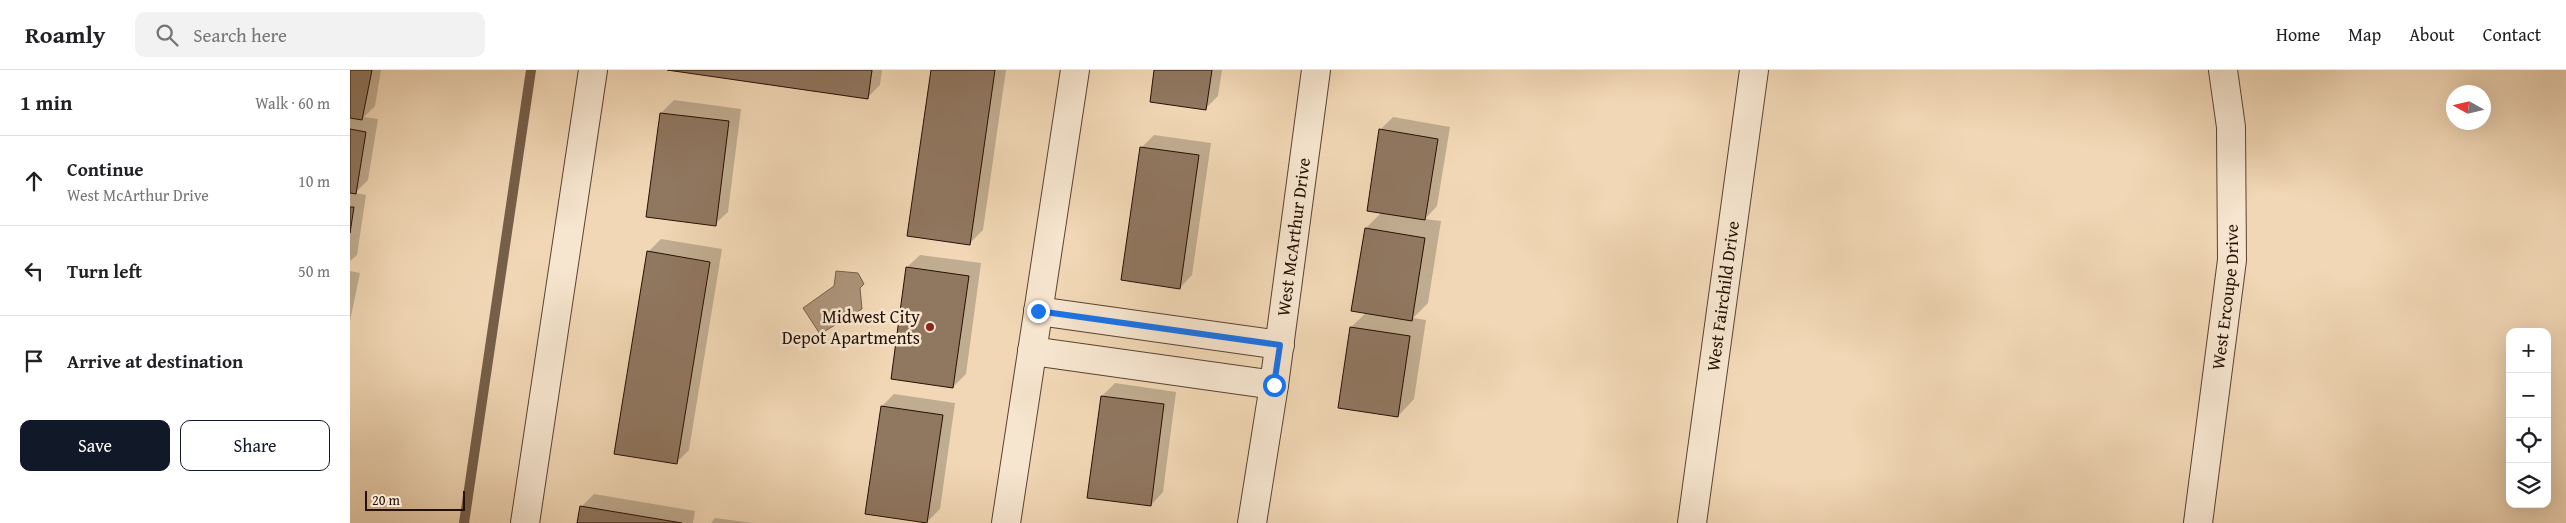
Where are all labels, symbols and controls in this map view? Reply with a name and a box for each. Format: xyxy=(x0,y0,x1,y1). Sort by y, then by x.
search box xyxy=(135,12,485,57)
text: Roamly xyxy=(25,17,105,52)
icon: search xyxy=(153,21,181,49)
text: Search here xyxy=(193,21,287,49)
text: Home xyxy=(2276,21,2320,48)
text: Map xyxy=(2348,21,2381,48)
text: About xyxy=(2409,21,2455,48)
text: Contact xyxy=(2483,21,2541,48)
north arrow xyxy=(2446,85,2491,130)
text: 1 min xyxy=(20,87,72,118)
text: Walk · 60 m xyxy=(255,91,330,115)
text: Continue xyxy=(67,155,144,183)
street label: West McArthur Drive xyxy=(1269,156,1317,318)
icon: ahead xyxy=(20,167,48,195)
text: 10 m xyxy=(298,169,330,193)
text: West McArthur Drive xyxy=(67,183,209,207)
street label: West Fairchild Drive xyxy=(1699,219,1746,373)
street label: West Ercoupe Drive xyxy=(2204,224,2245,371)
icon: left xyxy=(20,257,48,285)
text: Turn left xyxy=(67,257,142,285)
text: 50 m xyxy=(298,259,330,283)
route end xyxy=(1027,300,1050,323)
place label: Midwest City Depot Apartments xyxy=(782,303,920,351)
marker: Midwest City Depot Apartments xyxy=(924,321,936,333)
map controls xyxy=(2506,328,2551,508)
button: + xyxy=(2506,328,2551,373)
icon: arrive xyxy=(20,347,48,375)
text: Arrive at destination xyxy=(67,347,243,375)
button: − xyxy=(2506,373,2551,418)
route start xyxy=(1263,374,1286,397)
button: locate xyxy=(2506,418,2551,463)
button: Save xyxy=(20,420,170,471)
button: Share xyxy=(180,420,330,471)
button: layers xyxy=(2506,463,2551,508)
scale bar xyxy=(365,488,465,511)
text: 20 m xyxy=(372,490,400,510)

